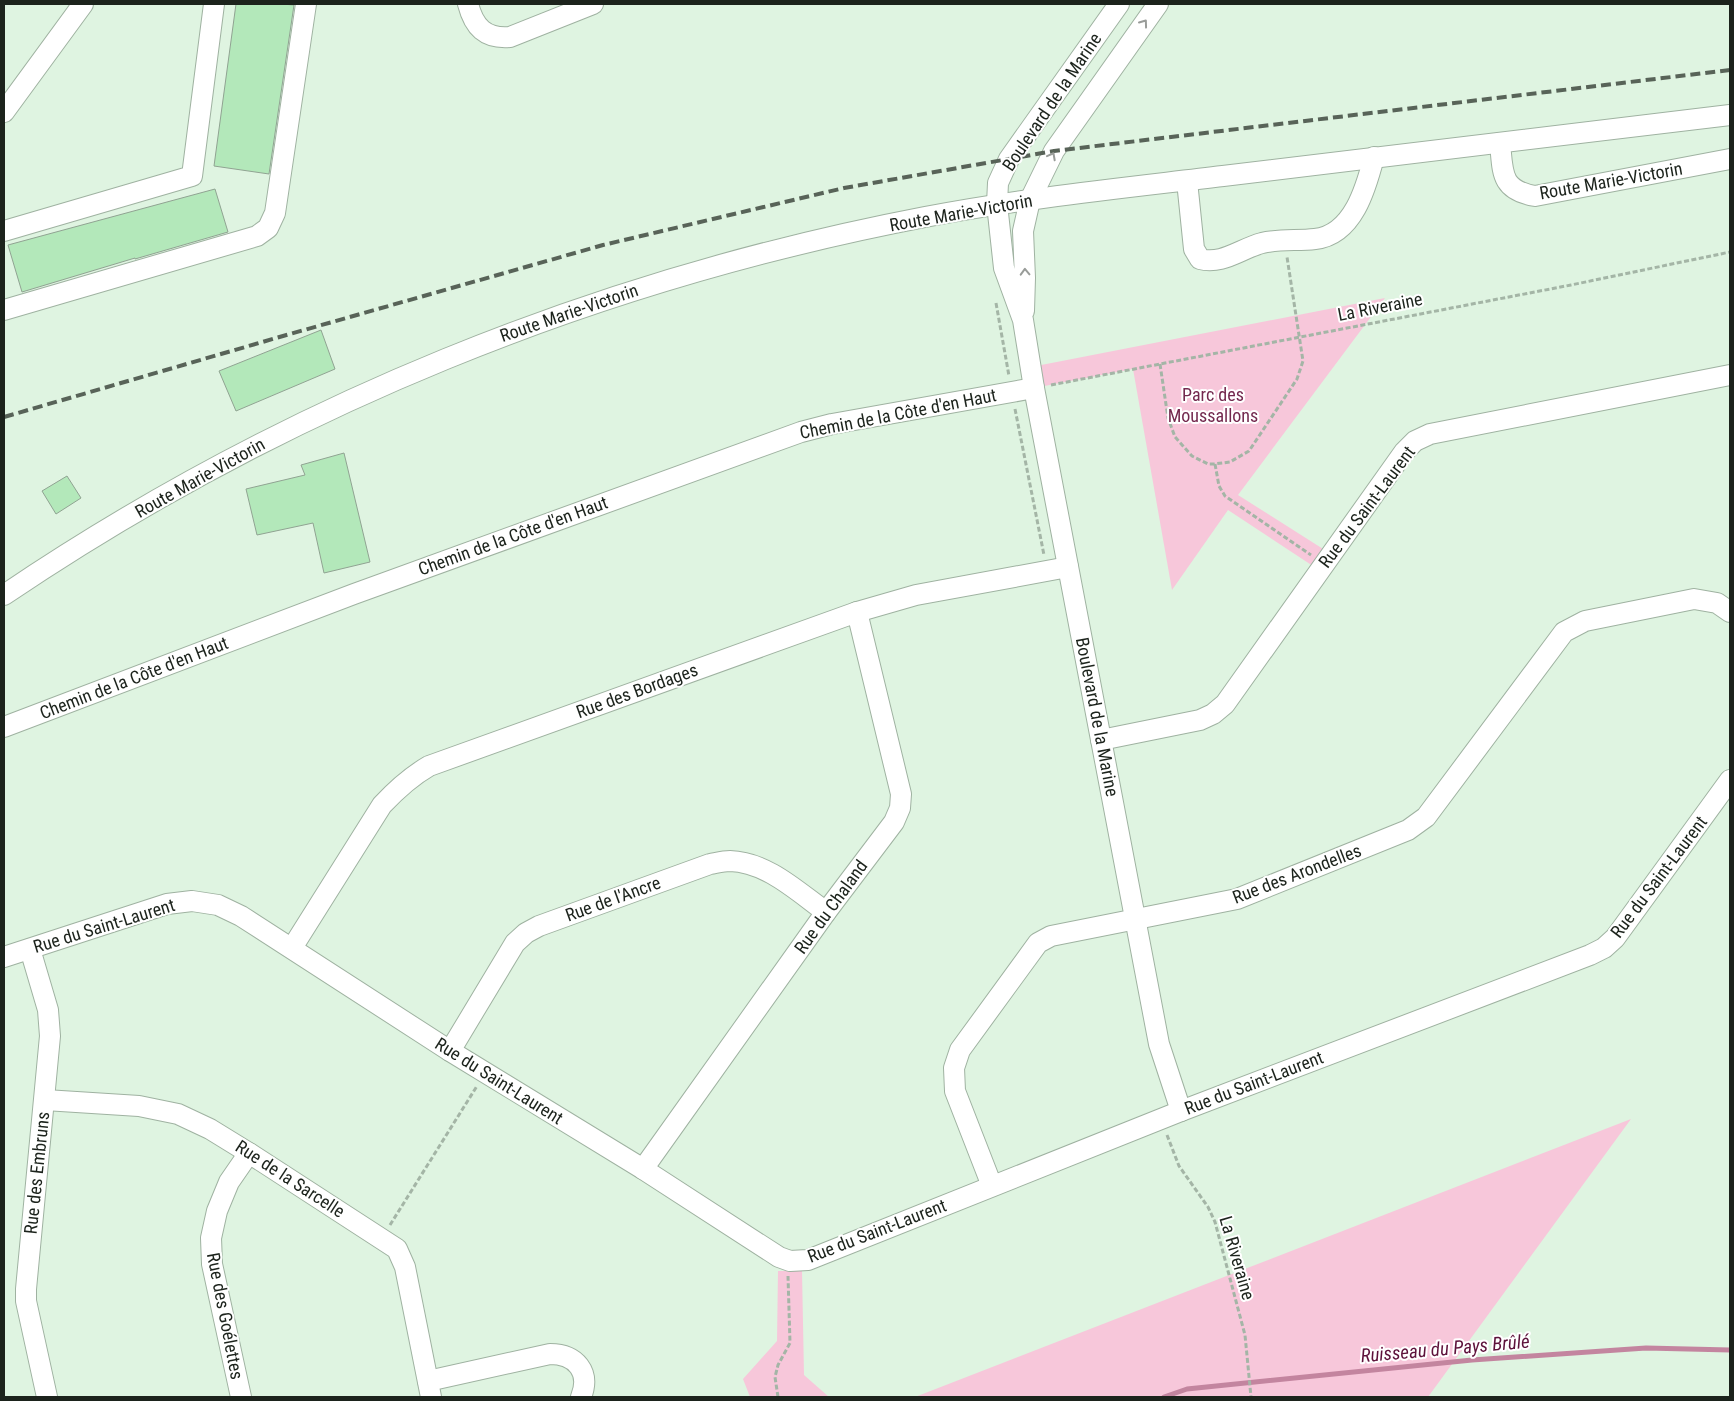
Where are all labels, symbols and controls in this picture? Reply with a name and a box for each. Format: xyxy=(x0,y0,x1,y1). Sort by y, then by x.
one-way arrow xyxy=(1138,19,1147,29)
street label: Boulevard de la Marine xyxy=(998,29,1106,175)
one-way arrow xyxy=(1046,153,1056,162)
street label: Route Marie-Victorin xyxy=(1538,158,1684,203)
street label: Route Marie-Victorin xyxy=(888,190,1034,235)
one-way arrow xyxy=(1020,267,1030,275)
street label: Route Marie-Victorin xyxy=(497,279,641,346)
street label: La Riveraine xyxy=(1336,288,1424,325)
street label: Chemin de la Côte d'en Haut xyxy=(798,384,998,443)
park label: Parc des Moussallons xyxy=(1168,384,1258,426)
street label: Route Marie-Victorin xyxy=(131,433,268,522)
street label: Rue du Saint-Laurent xyxy=(1314,442,1419,572)
street label: Chemin de la Côte d'en Haut xyxy=(415,491,610,580)
street label: Chemin de la Côte d'en Haut xyxy=(37,632,231,723)
street label: Boulevard de la Marine xyxy=(1072,635,1123,798)
street label: Rue des Bordages xyxy=(573,659,700,722)
street label: Rue du Saint-Laurent xyxy=(1606,812,1711,942)
street label: Rue des Arondelles xyxy=(1229,839,1364,908)
street label: Rue du Chaland xyxy=(790,856,872,958)
street label: Rue de l'Ancre xyxy=(562,872,663,925)
street label: Rue du Saint-Laurent xyxy=(31,894,177,957)
street label: Rue du Saint-Laurent xyxy=(431,1033,567,1128)
street label: Rue du Saint-Laurent xyxy=(1181,1046,1326,1119)
street label: Rue des Embruns xyxy=(20,1111,53,1235)
street label: Rue de la Sarcelle xyxy=(232,1135,349,1222)
street label: Rue du Saint-Laurent xyxy=(804,1194,949,1267)
street label: La Riveraine xyxy=(1216,1214,1259,1302)
street label: Rue des Goélettes xyxy=(203,1251,248,1381)
water label: Ruisseau du Pays Brûlé xyxy=(1360,1330,1531,1367)

